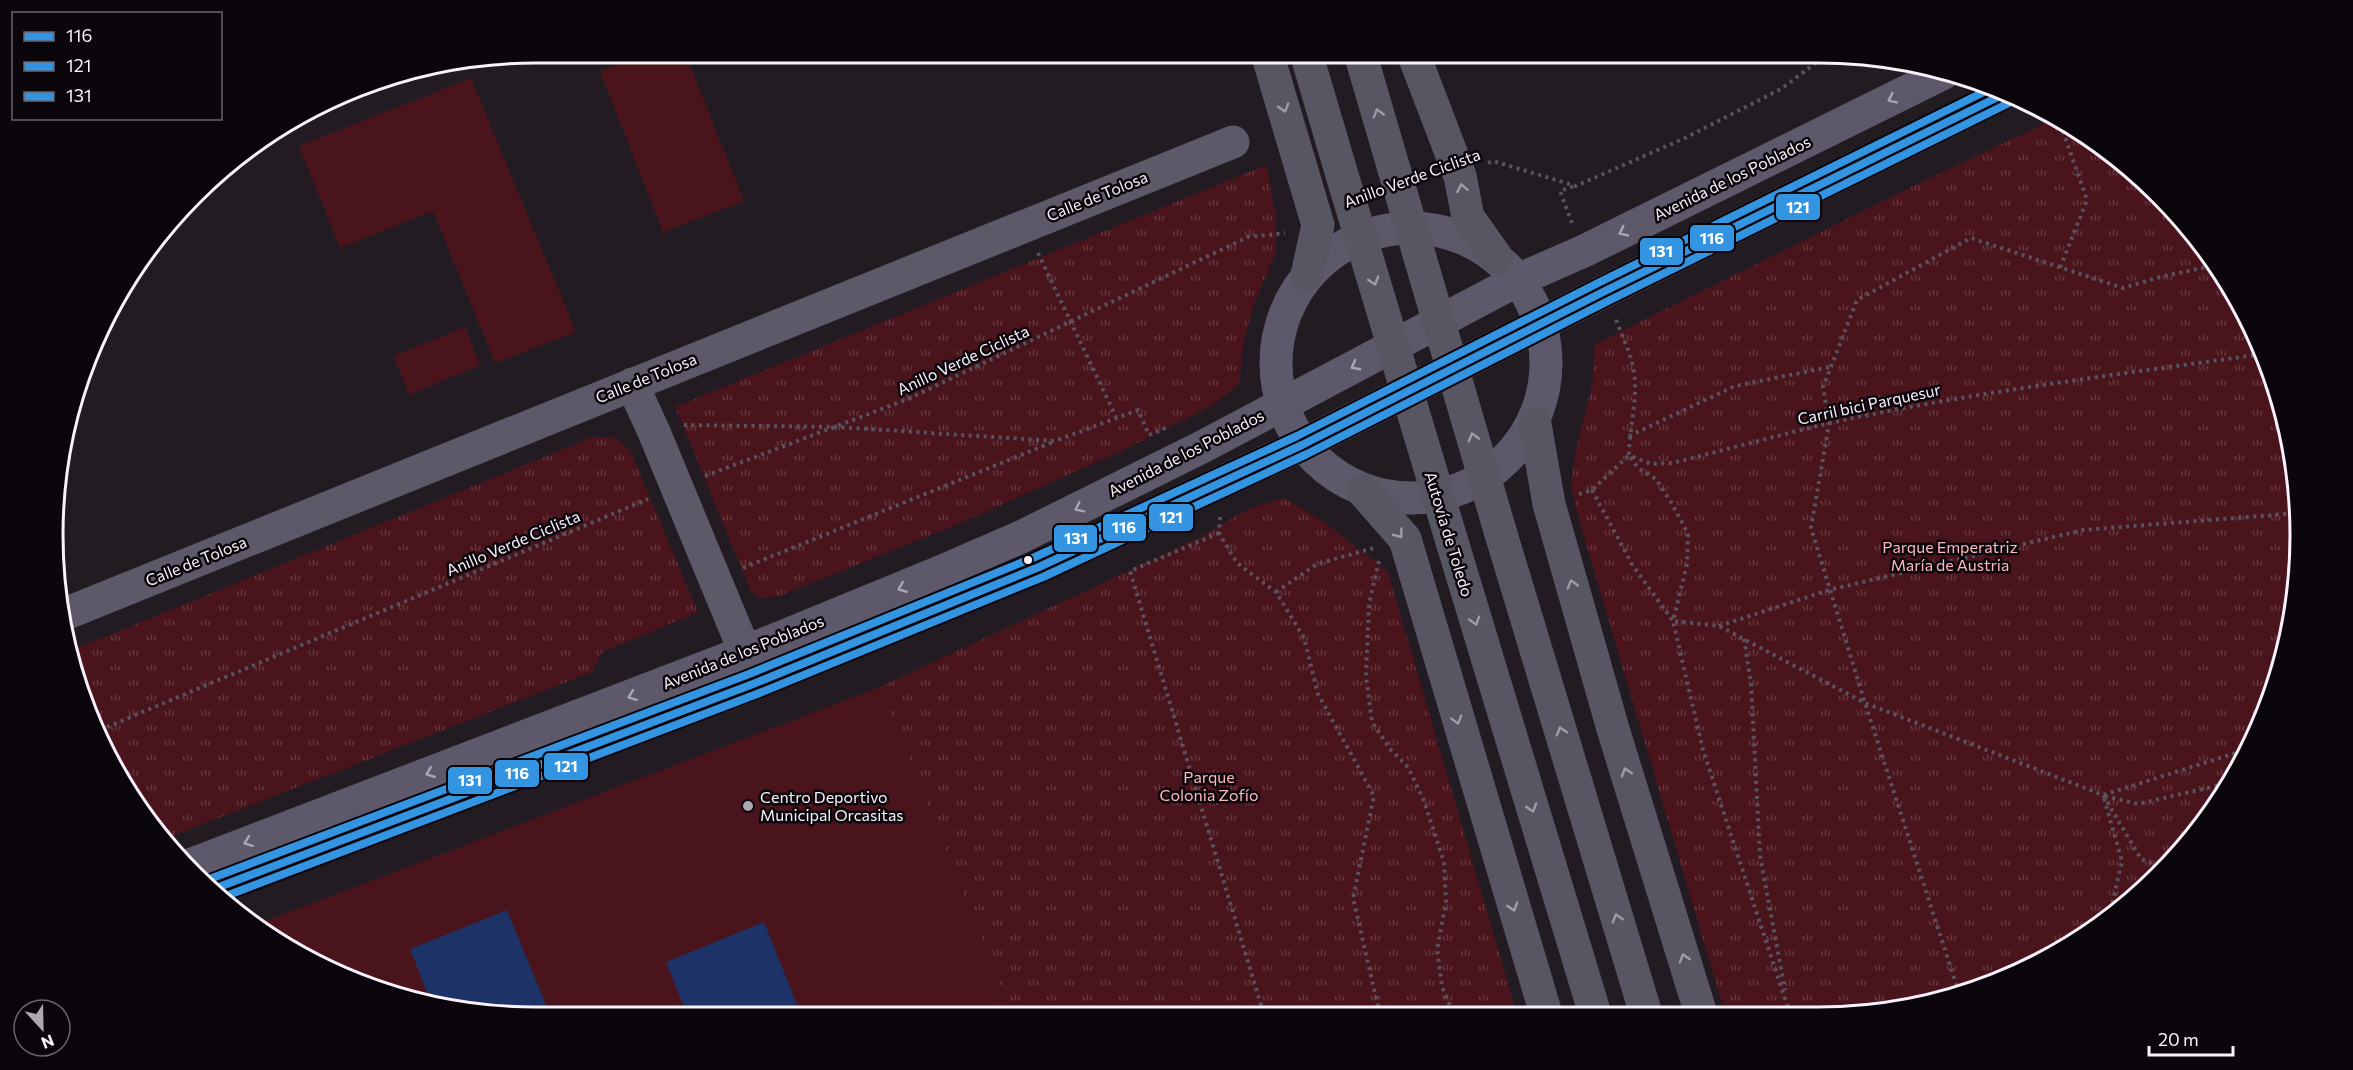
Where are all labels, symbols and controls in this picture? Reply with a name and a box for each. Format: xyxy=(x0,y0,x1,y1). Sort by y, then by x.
legend xyxy=(12,12,222,120)
text: 116 xyxy=(66,24,92,46)
text: 121 xyxy=(66,54,91,76)
text: 131 xyxy=(66,84,92,106)
one-way arrow xyxy=(1887,92,1898,104)
one-way arrow xyxy=(1277,102,1289,113)
one-way arrow xyxy=(1373,108,1385,119)
street label: Avenida de los Poblados xyxy=(1650,131,1813,224)
street label: Anillo Verde Ciclista xyxy=(1341,144,1483,211)
street label: Calle de Tolosa xyxy=(1043,167,1150,224)
one-way arrow xyxy=(1457,184,1469,193)
line badge: 121 xyxy=(1775,193,1821,221)
text: 121 xyxy=(1786,197,1810,216)
one-way arrow xyxy=(1618,224,1629,236)
line badge: 116 xyxy=(1689,224,1735,252)
text: 116 xyxy=(1700,228,1724,247)
line badge: 131 xyxy=(1639,237,1684,266)
text: 131 xyxy=(1649,241,1673,260)
one-way arrow xyxy=(1367,275,1379,286)
street label: Anillo Verde Ciclista xyxy=(894,321,1032,398)
street label: Calle de Tolosa xyxy=(592,349,699,406)
one-way arrow xyxy=(1351,359,1361,370)
street label: Carril bici Parquesur xyxy=(1796,379,1943,428)
street label: Avenida de los Poblados xyxy=(1105,405,1267,500)
one-way arrow xyxy=(1467,432,1480,442)
street label: Autovía de Toledo xyxy=(1421,469,1478,599)
one-way arrow xyxy=(1075,500,1086,512)
line badge: 121 xyxy=(1148,503,1194,532)
street label: Anillo Verde Ciclista xyxy=(443,506,583,579)
text: 121 xyxy=(1159,507,1183,526)
line badge: 116 xyxy=(1102,513,1147,542)
text: 116 xyxy=(1112,517,1136,536)
line badge: 131 xyxy=(1053,524,1098,553)
text: 131 xyxy=(1064,528,1088,547)
one-way arrow xyxy=(1392,528,1403,539)
street label: Calle de Tolosa xyxy=(142,532,249,589)
park label: Parque Emperatriz María de Austria xyxy=(1882,537,2018,574)
unlabelled marker xyxy=(1022,554,1034,566)
one-way arrow xyxy=(1567,580,1579,590)
one-way arrow xyxy=(897,581,908,593)
street label: Avenida de los Poblados xyxy=(659,610,826,693)
one-way arrow xyxy=(1468,616,1481,626)
one-way arrow xyxy=(627,688,637,701)
one-way arrow xyxy=(1450,715,1463,725)
one-way arrow xyxy=(1556,726,1568,737)
line badge: 121 xyxy=(543,752,589,781)
text: 121 xyxy=(554,756,578,775)
line badge: 116 xyxy=(494,759,540,788)
text: 116 xyxy=(505,763,529,782)
one-way arrow xyxy=(425,766,436,778)
line badge: 131 xyxy=(447,766,493,795)
park label: Parque Colonia Zofío xyxy=(1159,767,1259,804)
one-way arrow xyxy=(1621,767,1633,778)
text: 131 xyxy=(458,770,482,789)
place label: Centro Deportivo Municipal Orcasitas xyxy=(760,787,904,824)
marker: Centro Deportivo Municipal Orcasitas xyxy=(741,799,755,813)
one-way arrow xyxy=(1525,802,1537,813)
one-way arrow xyxy=(243,835,254,848)
one-way arrow xyxy=(1506,901,1518,912)
one-way arrow xyxy=(1612,913,1624,924)
one-way arrow xyxy=(1679,953,1691,964)
north arrow xyxy=(12,998,72,1058)
scale bar xyxy=(2149,1019,2233,1057)
text: 20 m xyxy=(2158,1028,2199,1050)
text: N xyxy=(39,1031,57,1053)

